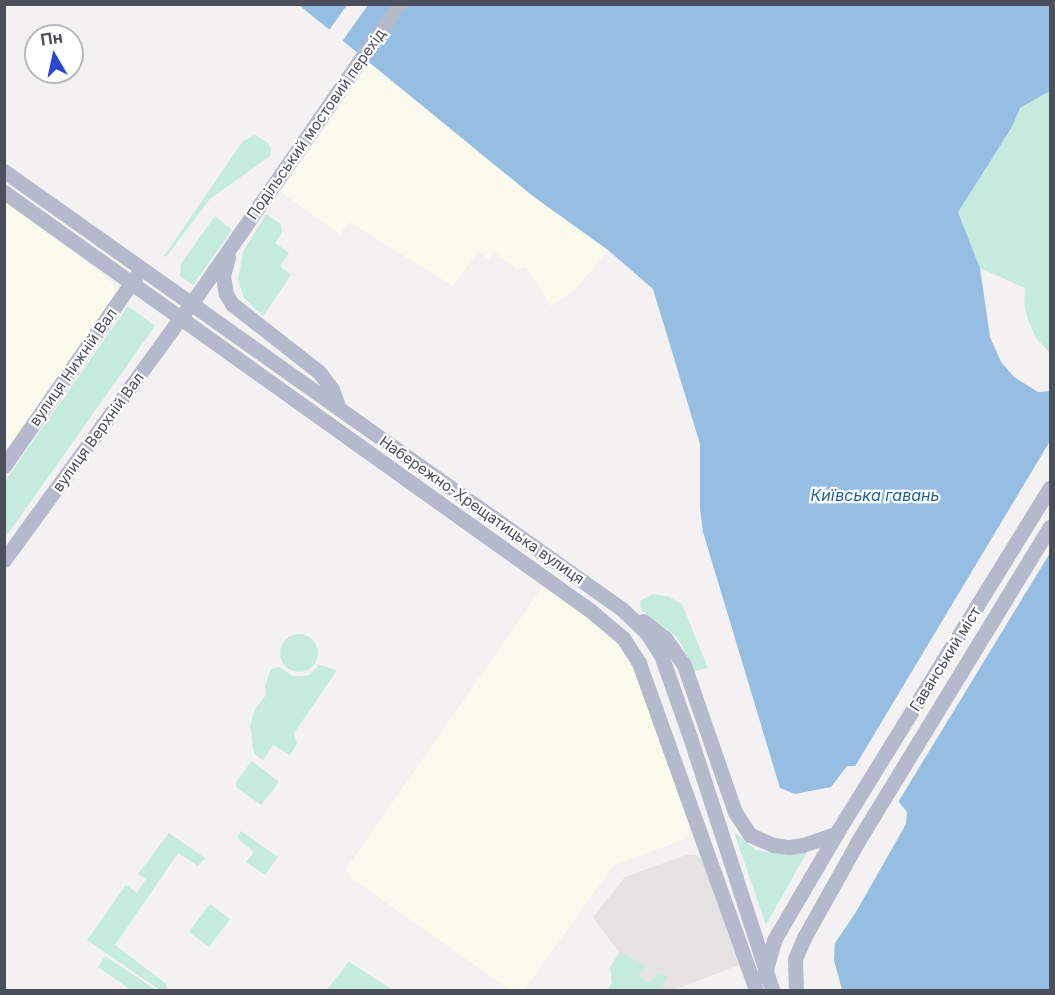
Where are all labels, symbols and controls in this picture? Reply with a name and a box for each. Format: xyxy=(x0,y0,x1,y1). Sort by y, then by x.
north arrow xyxy=(24,24,84,84)
street label: Подільський мостовий перехід xyxy=(243,25,389,223)
text: Пн xyxy=(39,27,64,50)
street label: вулиця Нижній Вал xyxy=(26,305,120,429)
street label: вулиця Верхній Вал xyxy=(49,369,147,495)
street label: Набережно-Хрещатицька вулиця xyxy=(376,432,588,588)
water label: Київська гавань xyxy=(811,485,939,505)
street label: Гаванський міст xyxy=(906,604,984,714)

